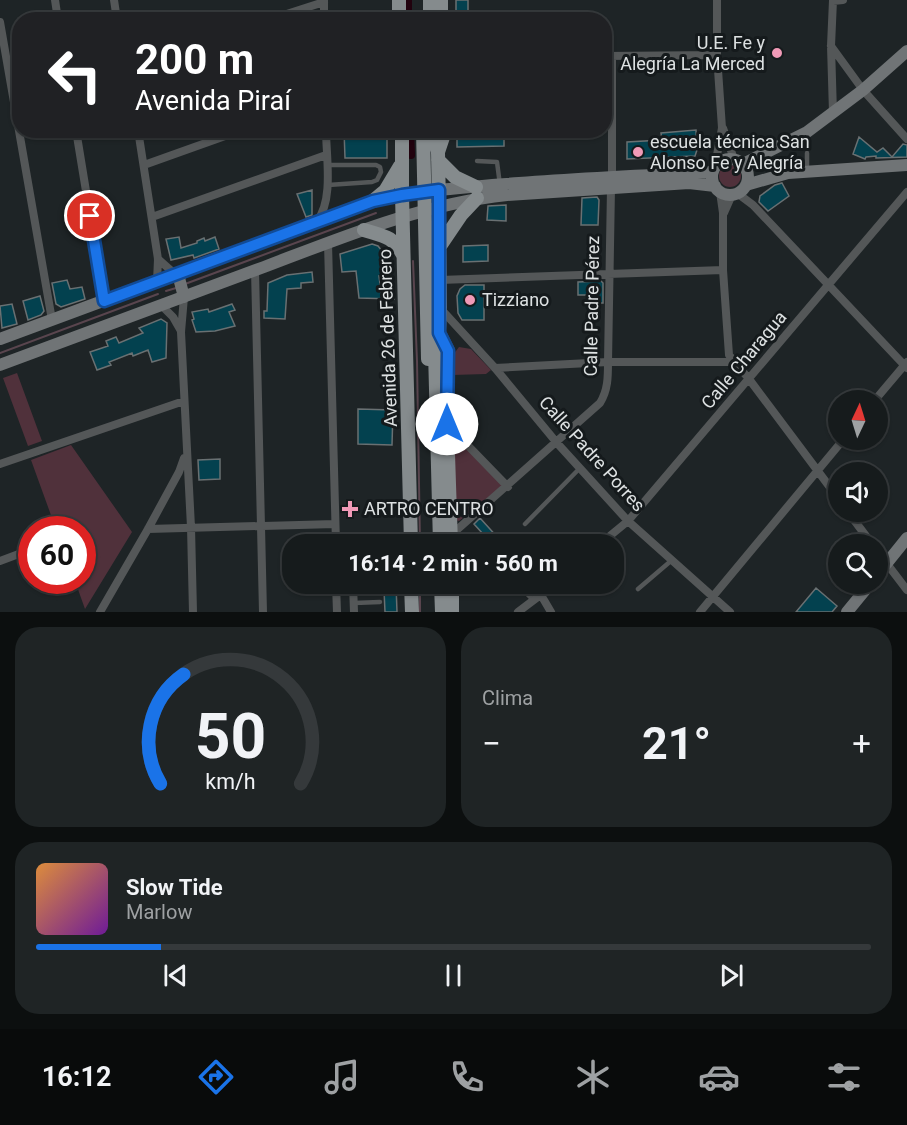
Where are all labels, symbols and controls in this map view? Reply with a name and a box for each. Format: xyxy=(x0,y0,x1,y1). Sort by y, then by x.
place label: U.E. Fe y Alegría La Merced xyxy=(620,32,765,74)
text: 200 m xyxy=(135,35,254,84)
icon: left xyxy=(36,36,114,114)
marker: U.E. Fe y Alegría La Merced xyxy=(770,46,784,60)
text: Avenida Piraí xyxy=(135,85,291,117)
place label: escuela técnica San Alonso Fe y Alegría xyxy=(650,131,810,173)
marker: escuela técnica San Alonso Fe y Alegría xyxy=(631,145,645,159)
pin xyxy=(64,190,115,241)
icon: arrive xyxy=(73,199,106,232)
street label: Calle Padre Pérez xyxy=(580,235,603,376)
street label: Avenida 26 de Febrero xyxy=(374,249,401,427)
place label: Tizziano xyxy=(482,289,549,310)
marker: Tizziano xyxy=(463,293,477,307)
street label: Calle Charagua xyxy=(697,307,791,413)
north arrow xyxy=(828,390,888,450)
map controls xyxy=(828,390,888,594)
position arrow xyxy=(415,392,479,456)
street label: Calle Padre Porres xyxy=(535,392,650,516)
button: sound xyxy=(828,462,888,522)
place label: ARTRO CENTRO xyxy=(364,498,494,519)
marker: ARTRO CENTRO xyxy=(341,500,359,518)
speed limit sign: 60 xyxy=(18,516,96,594)
button: search xyxy=(828,534,888,594)
text: 16:14 · 2 min · 560 m xyxy=(348,551,558,576)
text: Clima xyxy=(482,686,533,710)
text: 50 xyxy=(195,700,266,773)
text: 21° xyxy=(642,717,711,770)
text: − xyxy=(482,724,501,763)
text: + xyxy=(852,724,871,763)
text: km/h xyxy=(205,769,256,794)
text: Slow Tide xyxy=(126,875,223,900)
text: Marlow xyxy=(126,900,192,924)
icon: previous xyxy=(159,959,192,992)
icon: pause xyxy=(437,959,470,992)
icon: next xyxy=(715,959,748,992)
icon: directions xyxy=(195,1056,237,1098)
icon: music xyxy=(321,1056,363,1098)
icon: phone xyxy=(446,1056,488,1098)
icon: climate xyxy=(572,1056,614,1098)
icon: car xyxy=(698,1056,740,1098)
icon: filters xyxy=(823,1056,865,1098)
text: 16:12 xyxy=(42,1061,111,1093)

